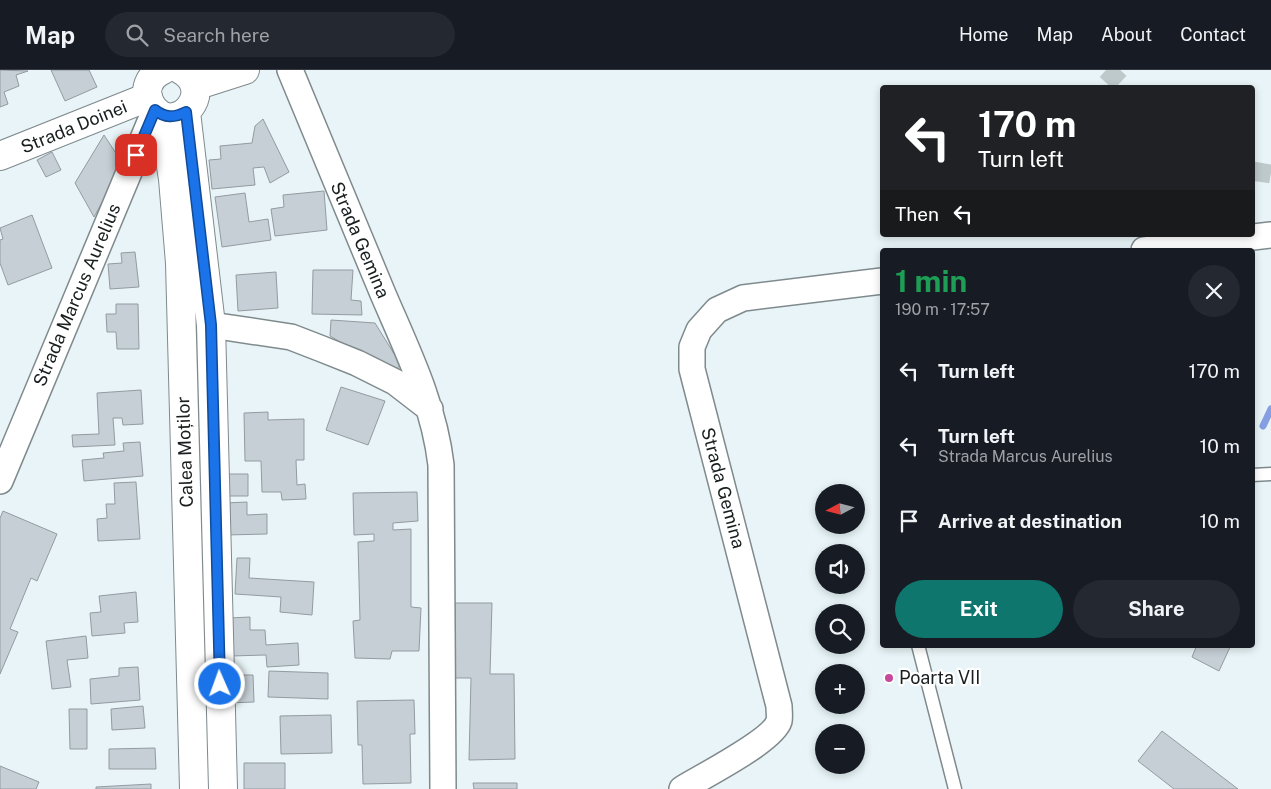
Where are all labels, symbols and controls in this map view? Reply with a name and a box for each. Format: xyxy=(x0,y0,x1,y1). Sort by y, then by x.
search box xyxy=(105,12,455,57)
text: Map xyxy=(25,21,75,49)
icon: search xyxy=(123,21,151,49)
text: Search here xyxy=(163,24,270,46)
text: Home xyxy=(959,24,1009,45)
text: Map xyxy=(1037,24,1073,45)
text: About xyxy=(1101,24,1152,45)
text: Contact xyxy=(1180,24,1246,45)
street label: Strada Doinei xyxy=(18,96,130,157)
text: 170 m xyxy=(978,104,1076,145)
icon: left xyxy=(895,105,960,170)
pin xyxy=(115,134,157,176)
icon: arrive xyxy=(122,141,150,169)
text: Turn left xyxy=(978,146,1064,172)
street label: Strada Gemina xyxy=(327,179,394,301)
street label: Strada Marcus Aurelius xyxy=(28,200,125,389)
icon: left xyxy=(949,200,977,228)
text: Then xyxy=(895,203,939,225)
text: 1 min xyxy=(895,263,967,299)
button: close xyxy=(1188,265,1240,317)
text: 190 m · 17:57 xyxy=(895,300,990,319)
icon: left xyxy=(895,357,923,385)
text: Turn left xyxy=(938,360,1015,382)
text: 170 m xyxy=(1189,360,1240,382)
street label: Calea Moților xyxy=(172,396,197,508)
street label: Strada Gemina xyxy=(697,425,750,551)
text: Turn left xyxy=(938,425,1015,447)
icon: left xyxy=(895,432,923,460)
text: 10 m xyxy=(1200,435,1240,457)
text: Strada Marcus Aurelius xyxy=(938,447,1113,466)
north arrow xyxy=(815,484,865,534)
map controls xyxy=(815,484,865,774)
icon: arrive xyxy=(895,507,923,535)
text: Arrive at destination xyxy=(938,510,1122,532)
text: 10 m xyxy=(1200,510,1240,532)
button: sound xyxy=(815,544,865,594)
button: Exit xyxy=(895,580,1063,638)
button: Share xyxy=(1073,580,1240,638)
button: search xyxy=(815,604,865,654)
position arrow xyxy=(193,657,245,709)
button: + xyxy=(815,664,865,714)
place label: Poarta VII xyxy=(899,667,980,688)
marker: Poarta VII xyxy=(883,672,895,684)
button: − xyxy=(815,724,865,774)

